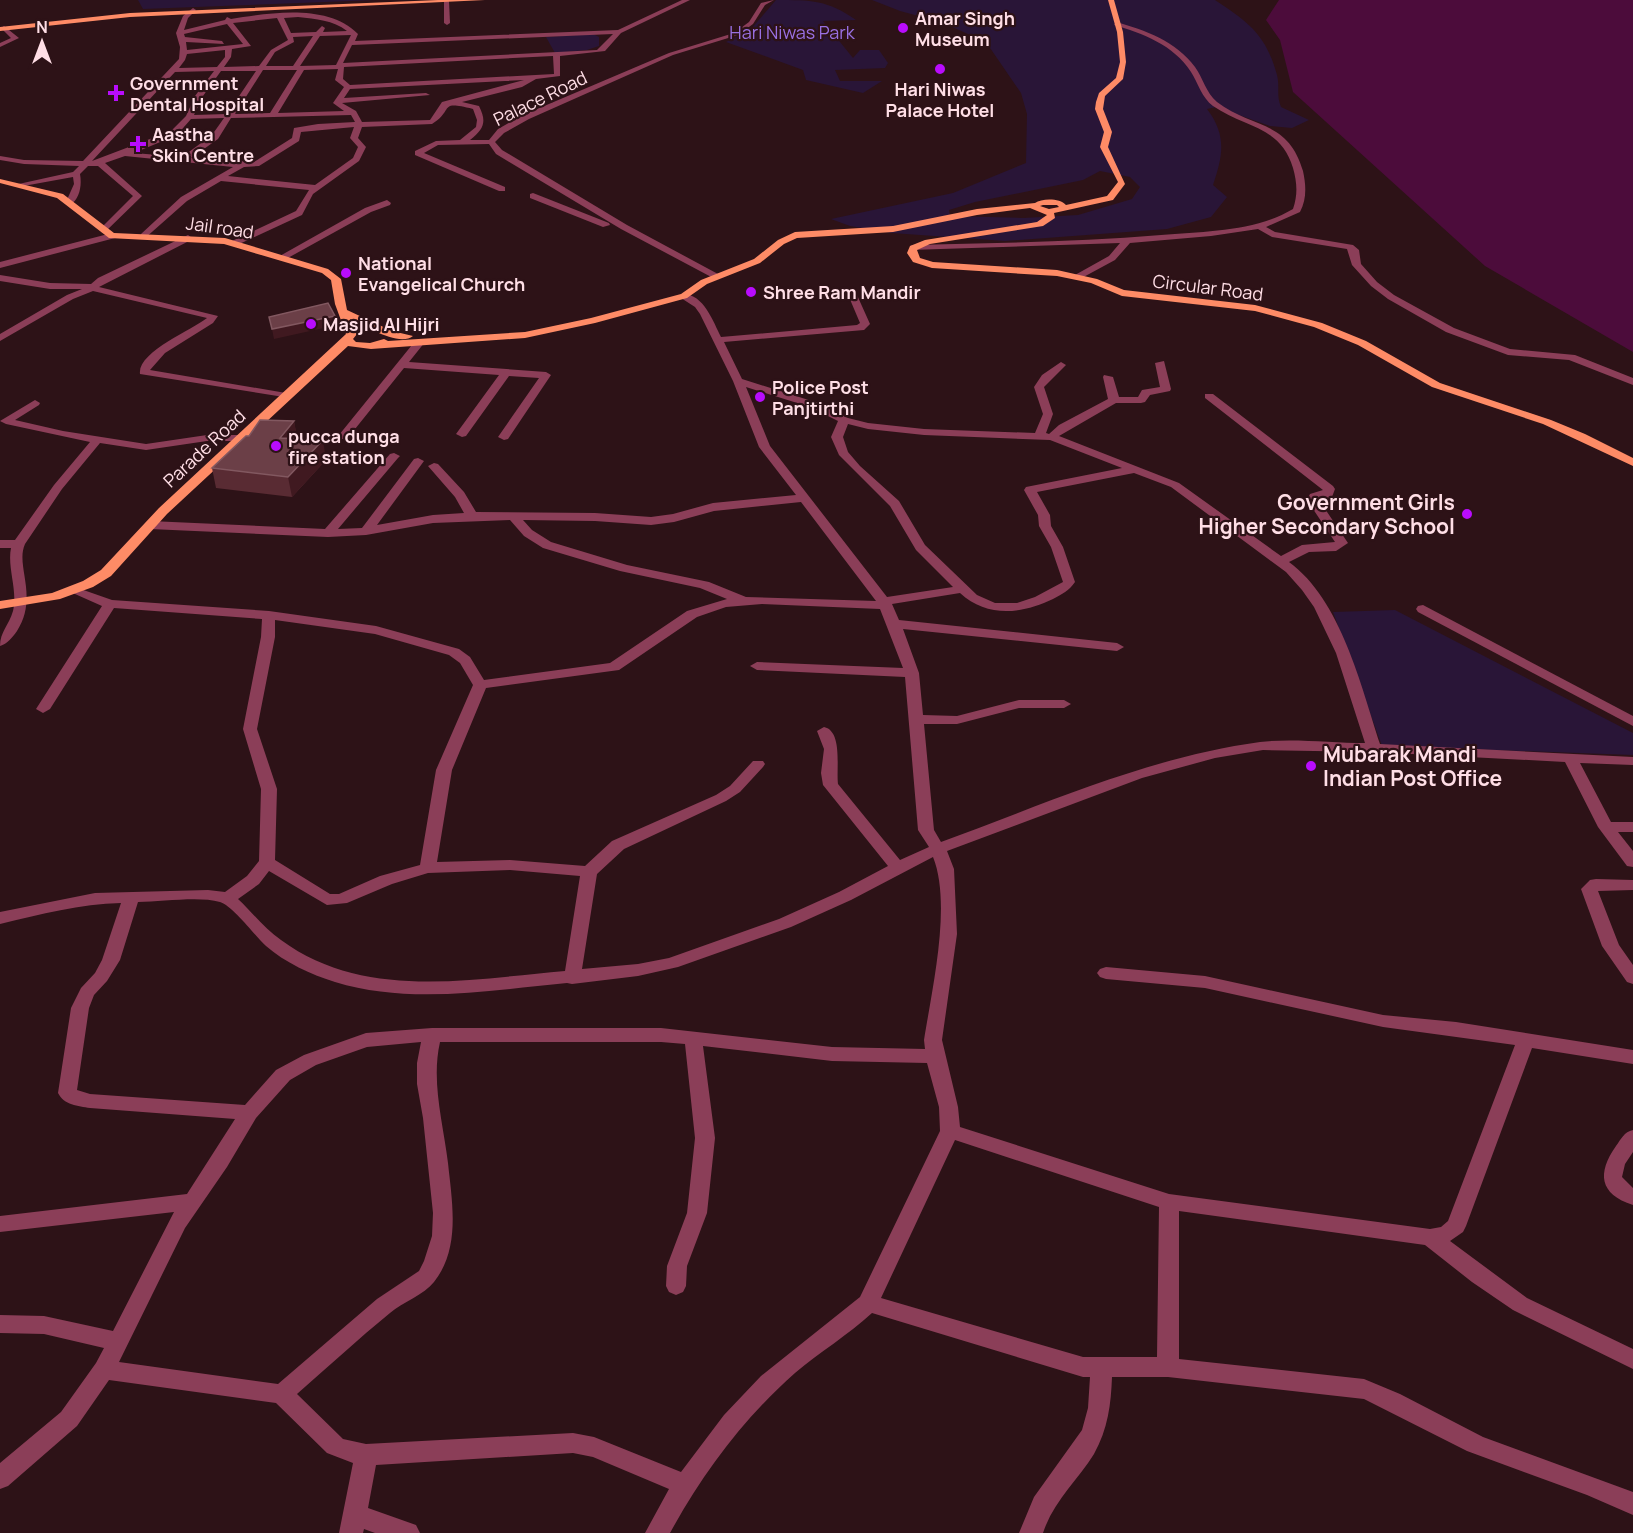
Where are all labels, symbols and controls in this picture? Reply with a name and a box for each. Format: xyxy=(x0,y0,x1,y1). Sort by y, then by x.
place label: Amar Singh Museum xyxy=(915,6,1015,51)
north arrow xyxy=(12,12,72,72)
text: N xyxy=(36,16,48,38)
park label: Hari Niwas Park xyxy=(729,20,856,44)
marker: Amar Singh Museum xyxy=(896,21,910,35)
marker: Hari Niwas Palace Hotel xyxy=(933,62,947,76)
street label: Palace Road xyxy=(489,65,591,131)
place label: Government Dental Hospital xyxy=(130,71,264,116)
place label: Hari Niwas Palace Hotel xyxy=(886,77,994,122)
marker: Government Dental Hospital xyxy=(107,84,125,102)
place label: Aastha Skin Centre xyxy=(152,122,254,167)
marker: Aastha Skin Centre xyxy=(129,135,147,153)
street label: Jail road xyxy=(185,210,255,244)
place label: National Evangelical Church xyxy=(358,251,525,296)
marker: National Evangelical Church xyxy=(339,266,353,280)
street label: Circular Road xyxy=(1151,268,1265,306)
place label: Shree Ram Mandir xyxy=(763,280,921,304)
marker: Shree Ram Mandir xyxy=(744,285,758,299)
place label: Masjid Al Hijri xyxy=(323,312,440,336)
marker: Masjid Al Hijri xyxy=(304,317,318,331)
place label: Police Post Panjtirthi xyxy=(772,375,869,420)
marker: Police Post Panjtirthi xyxy=(753,390,767,404)
street label: Parade Road xyxy=(158,404,250,492)
place label: pucca dunga fire station xyxy=(288,424,400,469)
marker: pucca dunga fire station xyxy=(269,439,283,453)
place label: Government Girls Higher Secondary School xyxy=(1199,488,1455,540)
marker: Government Girls Higher Secondary School xyxy=(1460,507,1474,521)
place label: Mubarak Mandi Indian Post Office xyxy=(1323,740,1502,792)
marker: Mubarak Mandi Indian Post Office xyxy=(1304,759,1318,773)

